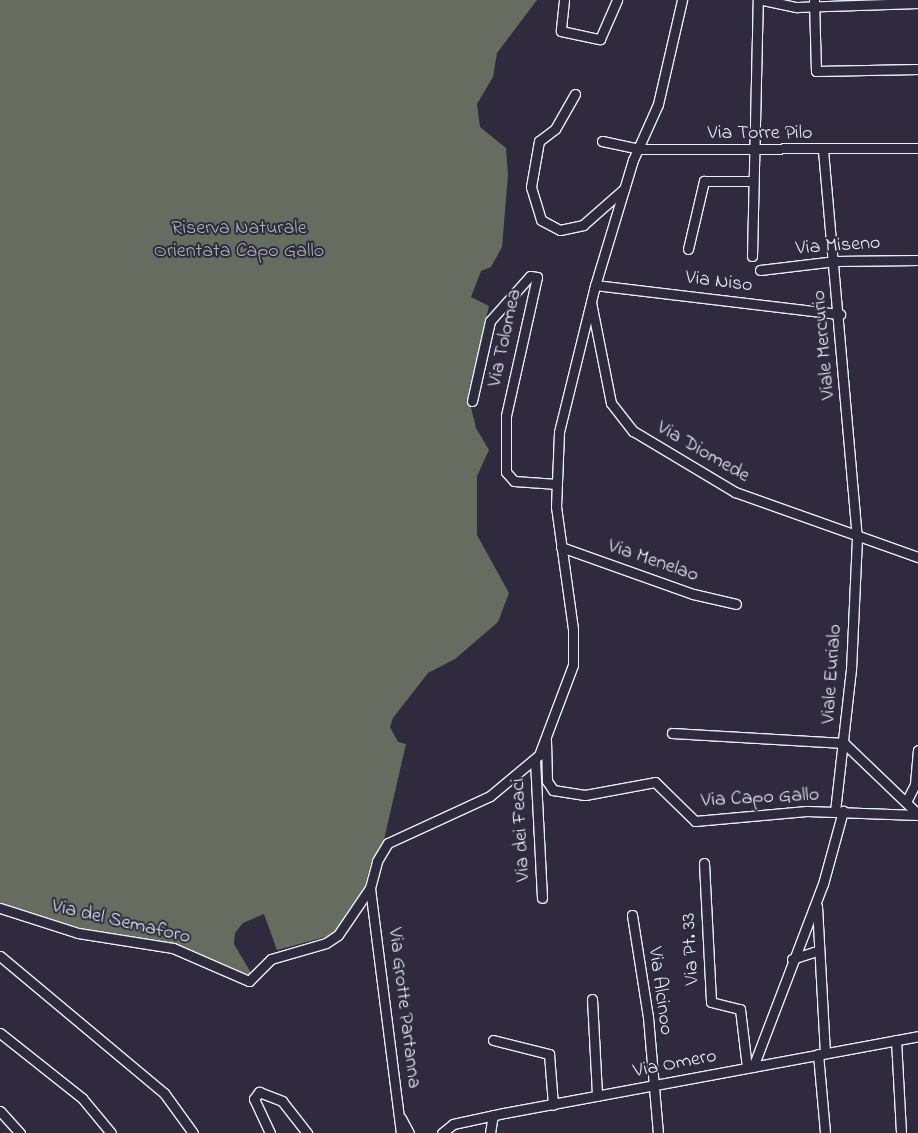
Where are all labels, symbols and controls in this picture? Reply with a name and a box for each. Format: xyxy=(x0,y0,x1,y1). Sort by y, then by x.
street label: Via Torre Pilo xyxy=(708,121,812,145)
park label: Riserva Naturale Orientata Capo Gallo xyxy=(154,217,324,264)
street label: Via Miseno xyxy=(795,231,881,261)
street label: Via Niso xyxy=(684,266,754,298)
street label: Via Tolomea xyxy=(483,287,527,389)
street label: Viale Mercurio xyxy=(807,289,841,401)
street label: Via Diomede xyxy=(652,416,754,488)
street label: Via Menelao xyxy=(605,534,701,588)
street label: Viale Eurialo xyxy=(817,623,847,725)
street label: Via dei Feaci xyxy=(506,778,536,882)
street label: Via Capo Gallo xyxy=(700,783,820,813)
street label: Via del Semaforo xyxy=(49,894,193,950)
street label: Via Pt. 33 xyxy=(677,912,705,986)
street label: Via Grotte Partanna xyxy=(382,926,426,1090)
street label: Via Alcinoo xyxy=(642,945,678,1037)
street label: Via Omero xyxy=(631,1044,719,1084)

